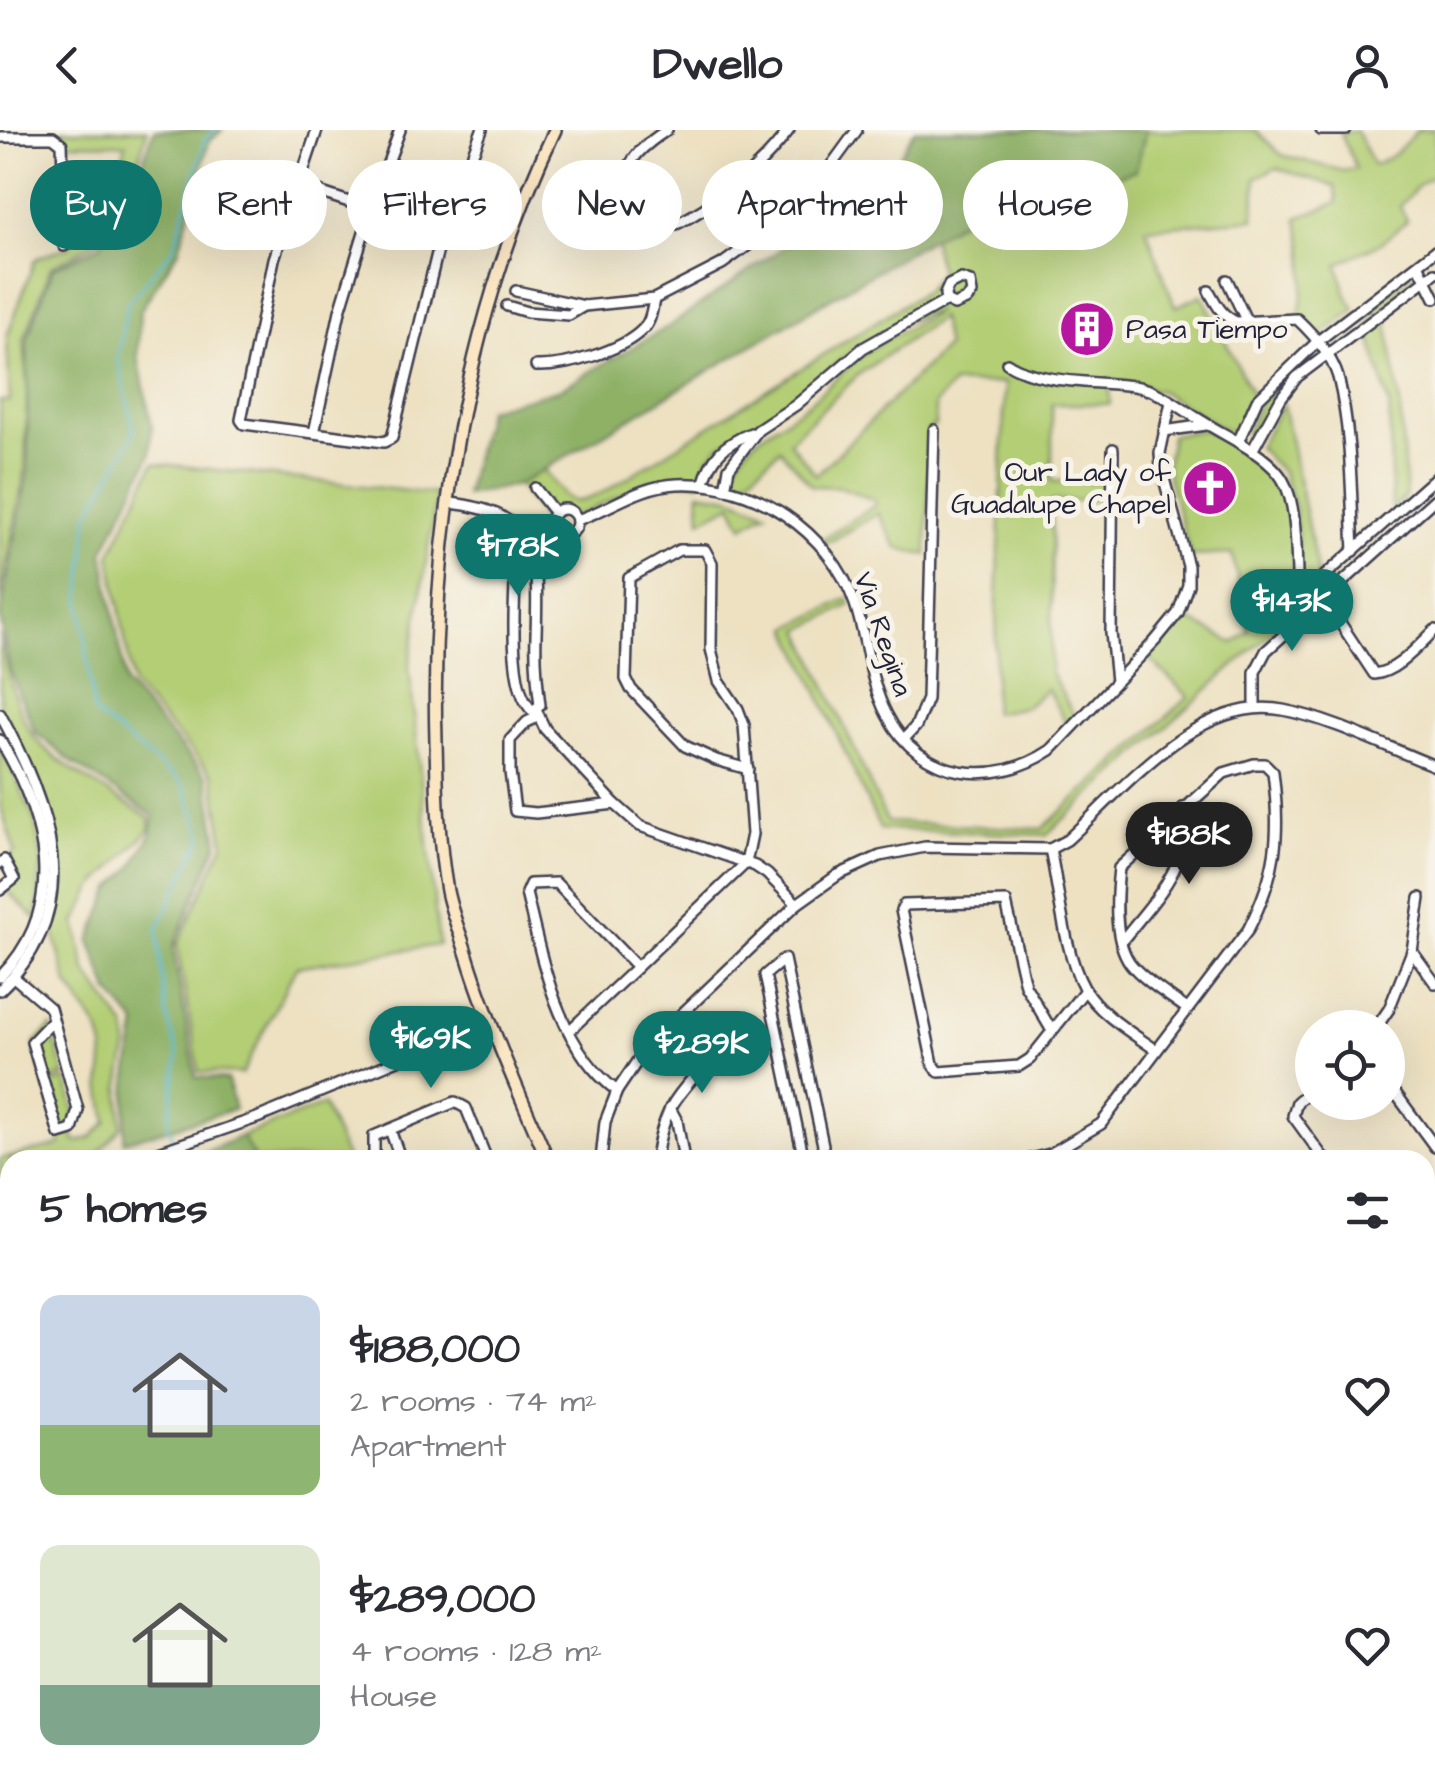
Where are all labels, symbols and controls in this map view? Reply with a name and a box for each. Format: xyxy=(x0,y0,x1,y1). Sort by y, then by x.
text: Dwello xyxy=(653,34,782,96)
icon: back xyxy=(40,38,95,93)
icon: person xyxy=(1340,38,1395,93)
chip: Buy xyxy=(30,160,162,250)
chip: Rent xyxy=(182,160,327,250)
chip: Filters xyxy=(347,160,522,250)
chip: New xyxy=(542,160,682,250)
chip: Apartment xyxy=(702,160,943,250)
chip: House xyxy=(963,160,1128,250)
building icon: Pasa Tiempo xyxy=(1057,299,1117,359)
place label: Pasa Tiempo xyxy=(1126,310,1288,349)
place label: Our Lady of Guadalupe Chapel xyxy=(951,453,1171,524)
church icon: Our Lady of Guadalupe Chapel xyxy=(1180,458,1240,518)
pin: $178K xyxy=(448,514,588,599)
text: $178K xyxy=(477,524,559,569)
street label: Via Regina xyxy=(843,567,922,702)
pin: $143K xyxy=(1222,569,1362,654)
text: $143K xyxy=(1252,579,1332,624)
pin: $188K xyxy=(1119,802,1259,887)
text: $188K xyxy=(1148,812,1230,857)
pin: $169K xyxy=(361,1006,501,1091)
map controls xyxy=(1295,1010,1405,1120)
button: locate xyxy=(1295,1010,1405,1120)
pin: $289K xyxy=(632,1011,772,1096)
text: $169K xyxy=(391,1016,471,1061)
text: $289K xyxy=(655,1021,749,1066)
text: 5 homes xyxy=(40,1181,207,1239)
icon: filters xyxy=(1340,1183,1395,1238)
text: $188,000 xyxy=(350,1321,520,1379)
icon: home xyxy=(120,1335,240,1455)
icon: heart xyxy=(1340,1368,1395,1423)
text: 2 rooms · 74 m² xyxy=(350,1379,597,1424)
text: Apartment xyxy=(350,1424,506,1469)
text: $289,000 xyxy=(350,1571,536,1629)
icon: home xyxy=(120,1585,240,1705)
icon: heart xyxy=(1340,1618,1395,1673)
text: 4 rooms · 128 m² xyxy=(350,1629,602,1674)
text: House xyxy=(350,1674,437,1719)

